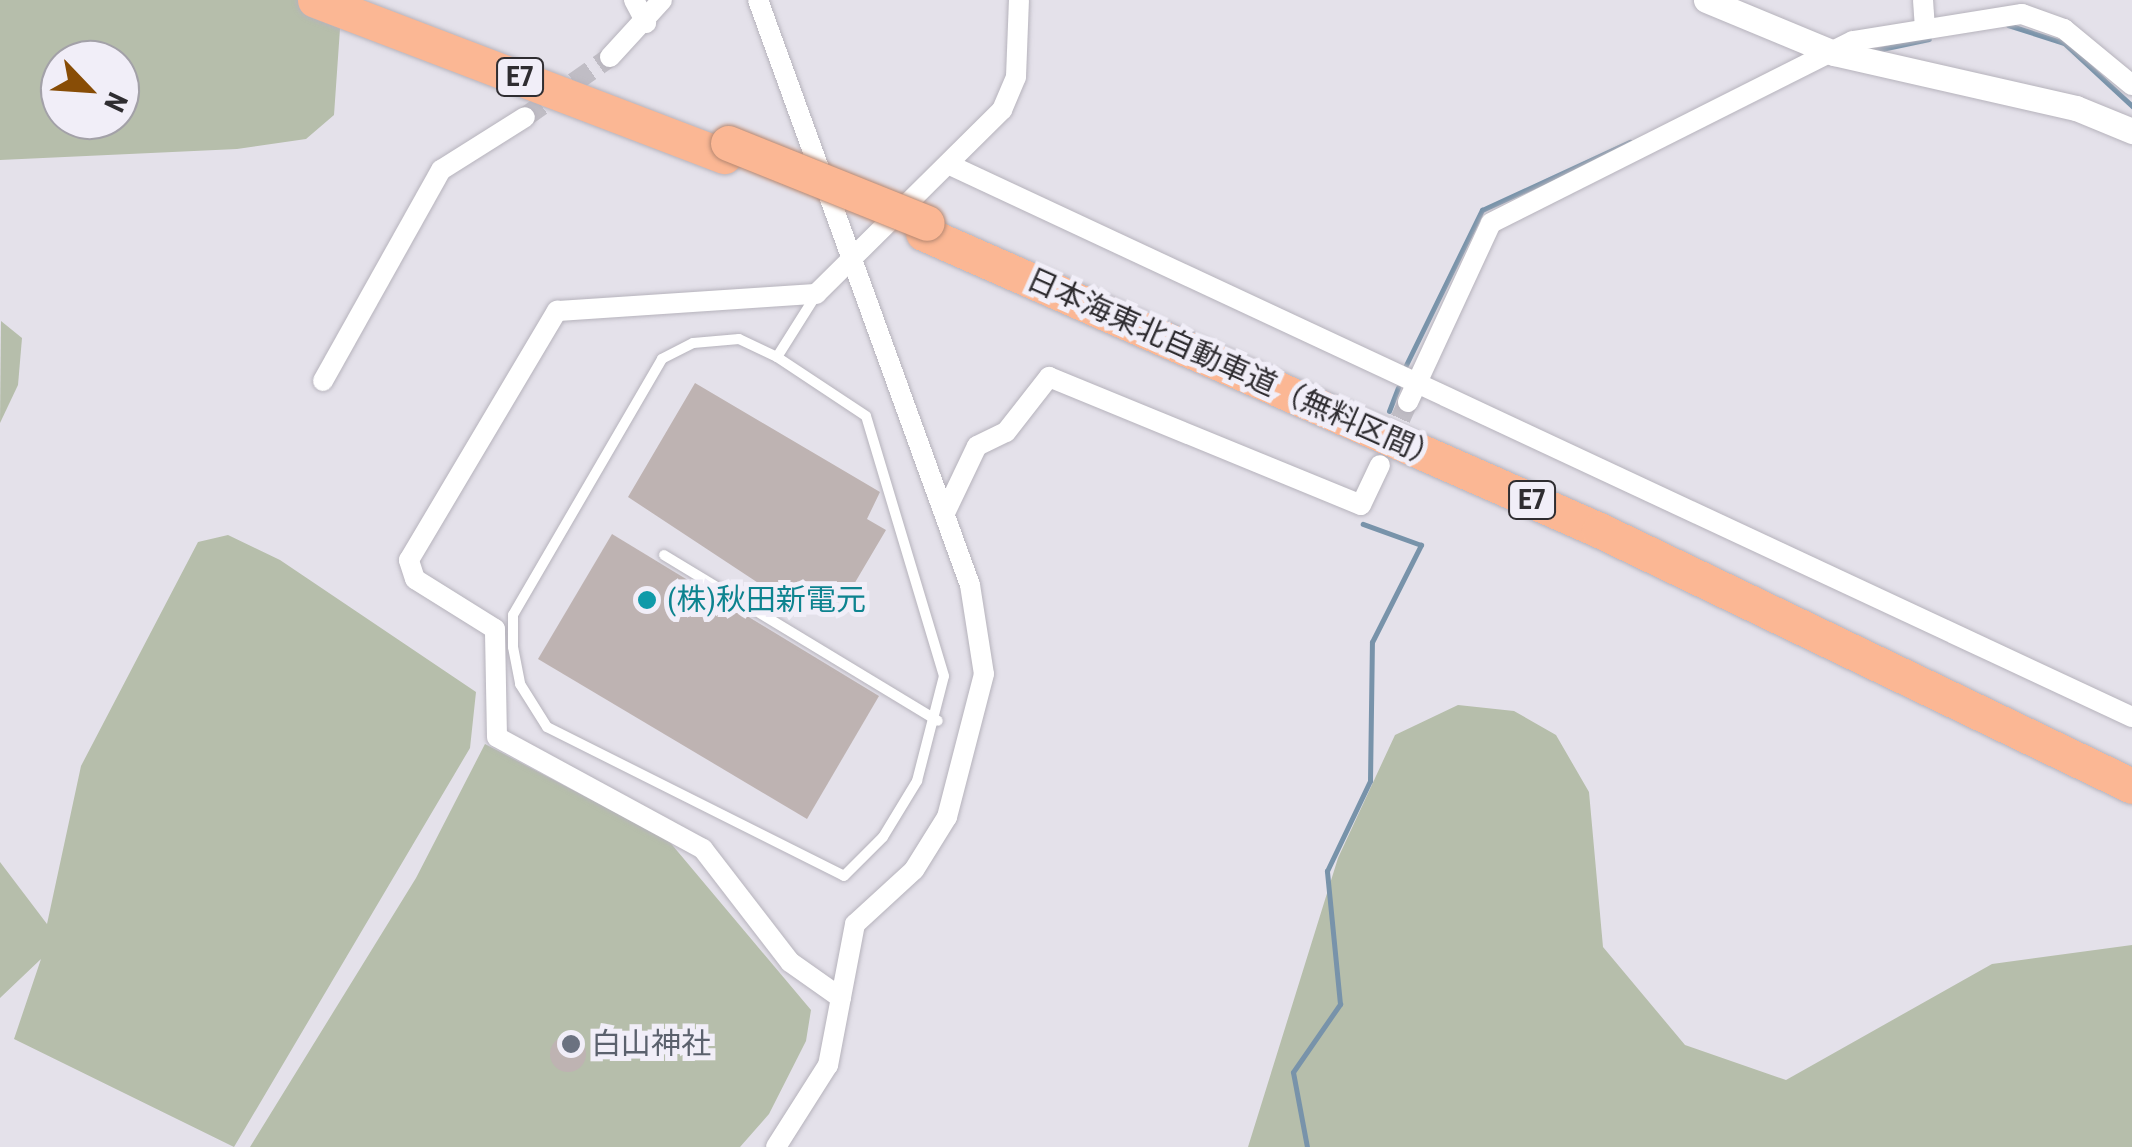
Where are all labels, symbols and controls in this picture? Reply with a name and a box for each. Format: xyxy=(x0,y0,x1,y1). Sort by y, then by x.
north arrow xyxy=(40,40,140,140)
road number: E7 xyxy=(495,54,545,100)
text: N xyxy=(97,87,134,117)
street label: 日本海東北自動車道（無料区間） xyxy=(1021,261,1447,477)
road number: E7 xyxy=(1507,477,1557,523)
place label: (株)秋田新電元 xyxy=(667,582,866,618)
marker: (株)秋田新電元 xyxy=(636,589,658,611)
place label: 白山神社 xyxy=(591,1026,711,1062)
marker: 白山神社 xyxy=(560,1033,582,1055)

